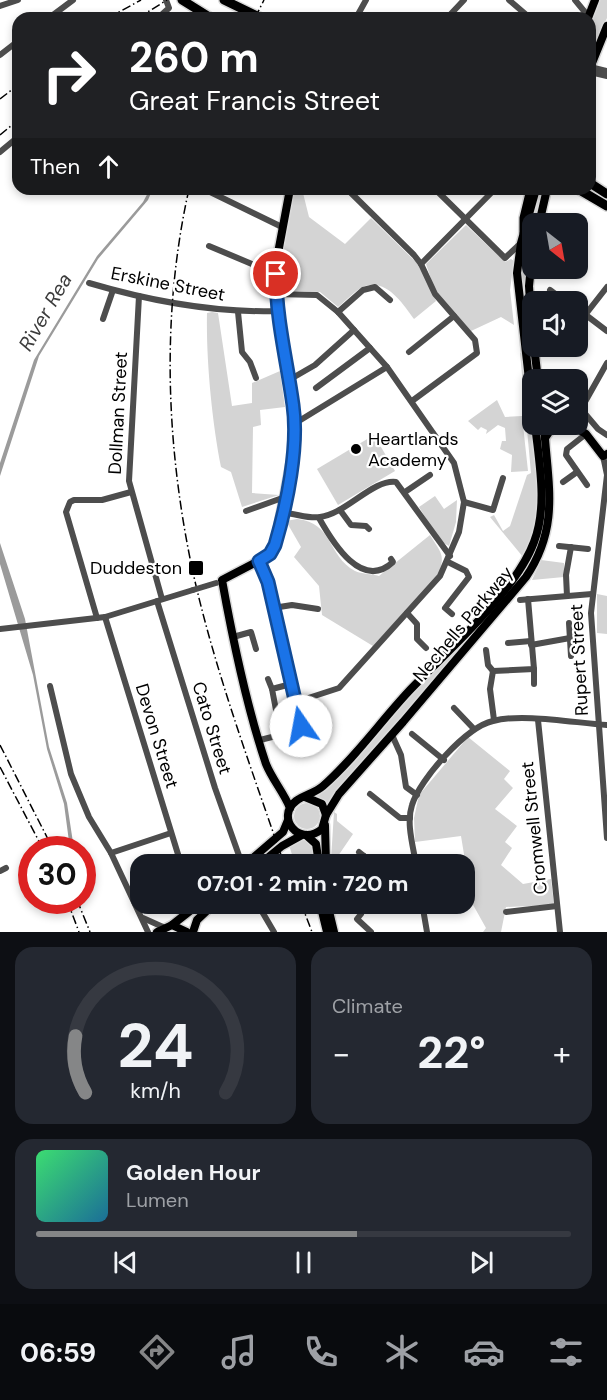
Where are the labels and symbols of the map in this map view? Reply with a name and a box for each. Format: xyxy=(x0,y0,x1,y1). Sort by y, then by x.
north arrow xyxy=(522,213,588,279)
pin xyxy=(250,248,301,299)
street label: Erskine Street xyxy=(109,261,227,307)
water label: River Rea xyxy=(12,268,78,356)
street label: Dollman Street xyxy=(103,351,133,475)
place label: Heartlands Academy xyxy=(368,427,458,472)
marker: Heartlands Academy xyxy=(349,442,363,456)
place label: Duddeston xyxy=(90,556,182,580)
marker: Duddeston xyxy=(187,559,205,577)
street label: Nechells Parkway xyxy=(408,561,518,687)
street label: Rupert Street xyxy=(564,603,594,717)
street label: Cato Street xyxy=(187,679,237,777)
street label: Devon Street xyxy=(130,681,184,791)
position arrow xyxy=(269,694,333,758)
street label: Cromwell Street xyxy=(515,760,553,896)
speed limit sign: 30 xyxy=(18,836,96,914)

